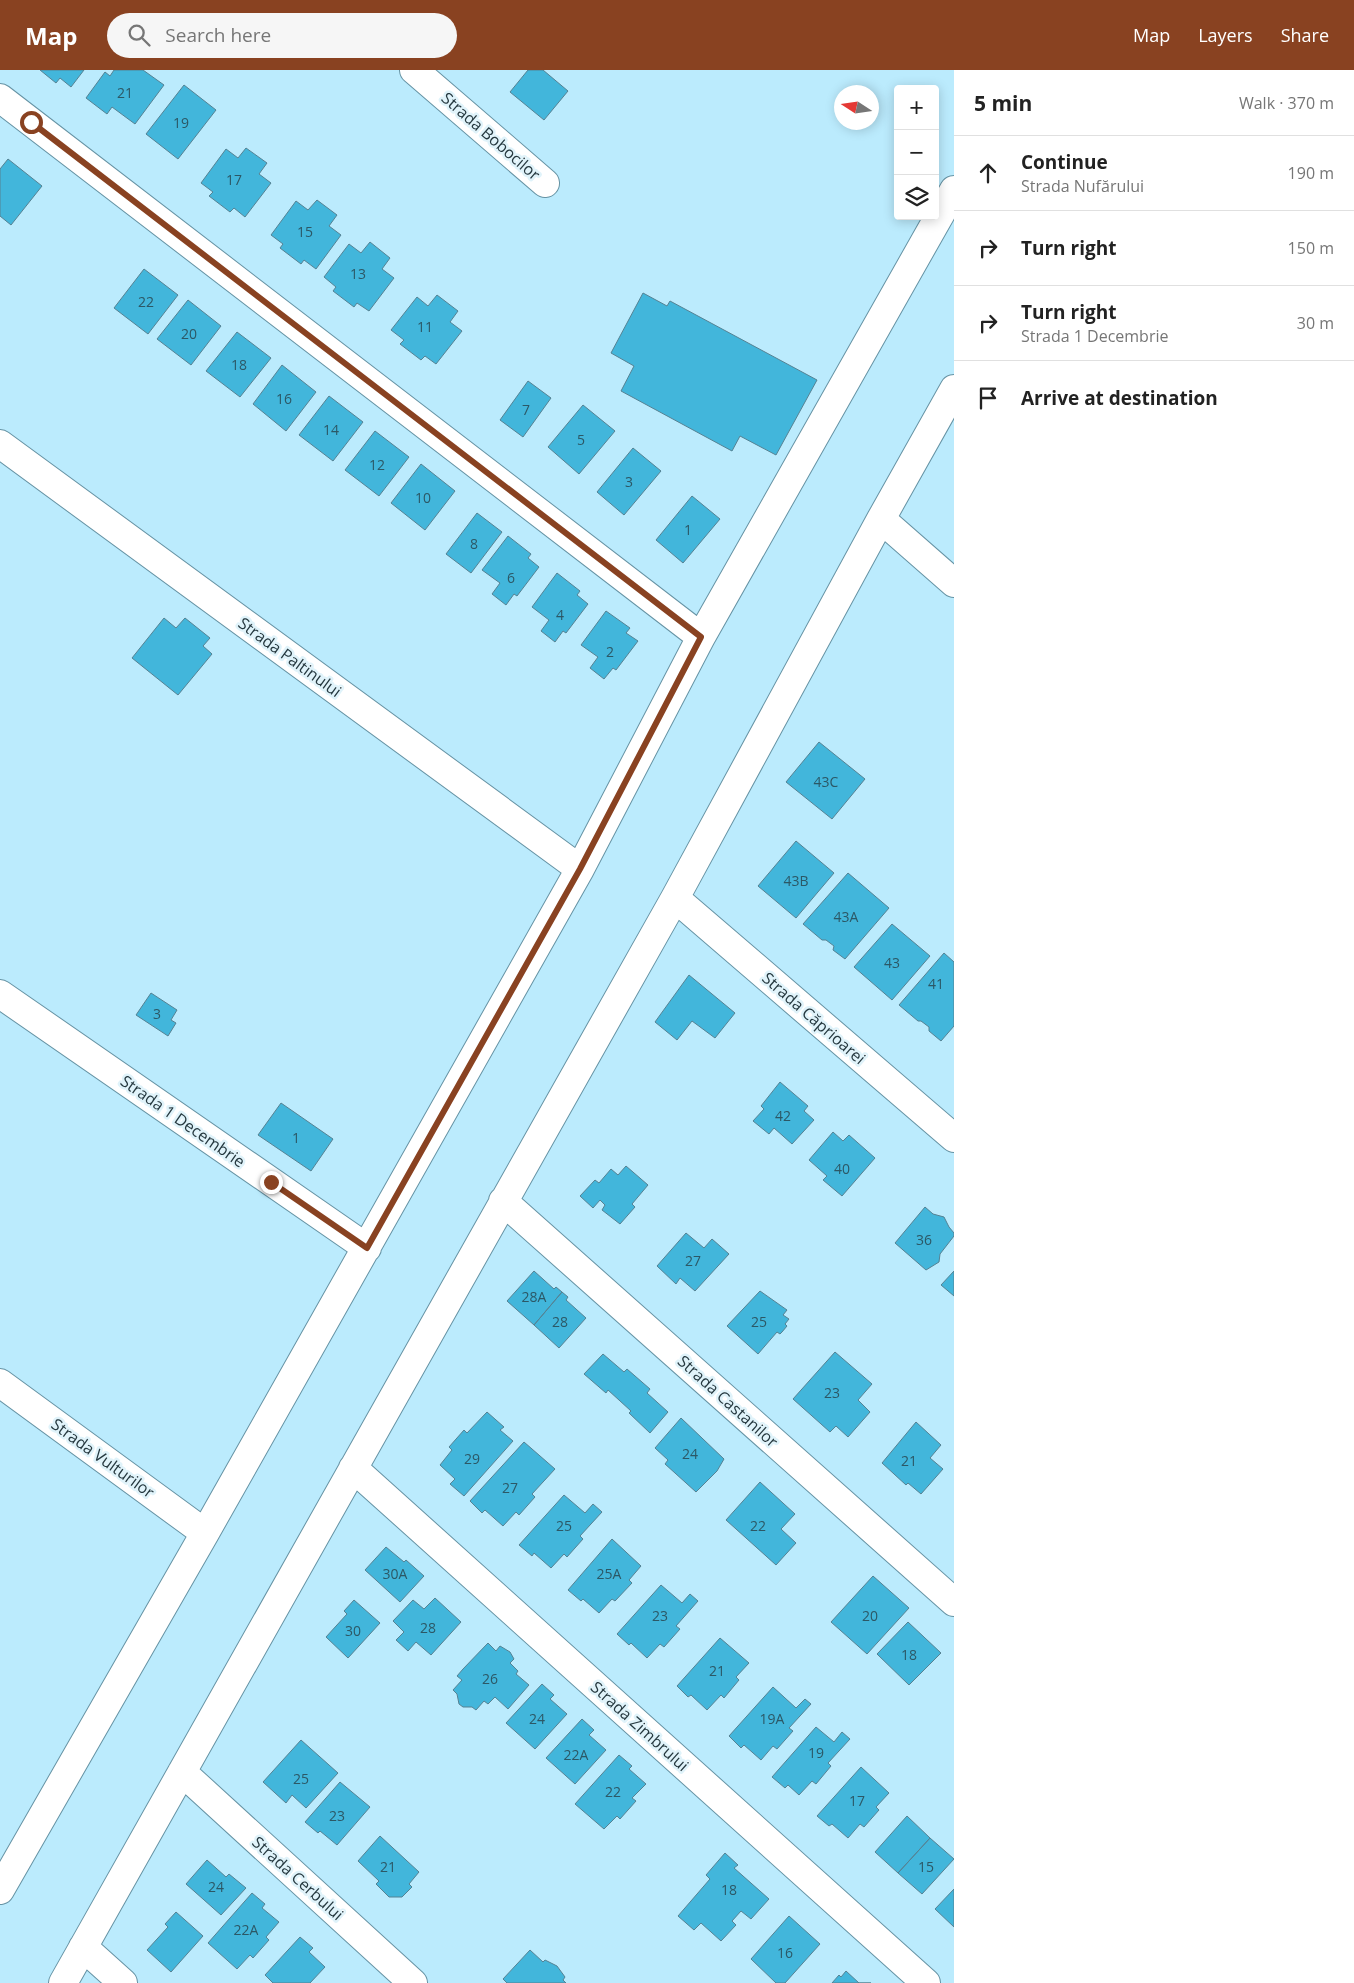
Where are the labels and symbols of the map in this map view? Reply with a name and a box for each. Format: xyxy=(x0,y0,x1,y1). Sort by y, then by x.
house number: 21 xyxy=(117,83,133,102)
north arrow xyxy=(834,85,879,130)
street label: Strada Bobocilor xyxy=(437,87,545,185)
route start xyxy=(20,111,43,134)
house number: 19 xyxy=(173,113,189,132)
house number: 17 xyxy=(226,170,242,189)
house number: 15 xyxy=(297,222,313,241)
house number: 13 xyxy=(350,264,366,283)
house number: 22 xyxy=(138,292,154,311)
house number: 11 xyxy=(417,317,433,336)
house number: 20 xyxy=(181,324,197,343)
house number: 18 xyxy=(231,355,247,374)
house number: 16 xyxy=(276,389,292,408)
house number: 7 xyxy=(522,400,530,419)
house number: 14 xyxy=(323,420,339,439)
house number: 5 xyxy=(577,430,585,449)
house number: 12 xyxy=(369,455,385,474)
house number: 3 xyxy=(625,472,633,491)
house number: 10 xyxy=(415,488,431,507)
house number: 1 xyxy=(684,520,692,539)
house number: 8 xyxy=(470,534,478,553)
house number: 6 xyxy=(507,568,515,587)
house number: 4 xyxy=(556,605,564,624)
street label: Strada Paltinului xyxy=(234,612,346,702)
house number: 2 xyxy=(606,642,614,661)
house number: 43C xyxy=(814,772,839,791)
house number: 43B xyxy=(783,871,809,890)
house number: 43A xyxy=(834,907,859,926)
house number: 43 xyxy=(884,953,900,972)
street label: Strada Căprioarei xyxy=(758,967,870,1069)
house number: 41 xyxy=(928,974,944,993)
house number: 3 xyxy=(153,1004,161,1023)
street label: Strada 1 Decembrie xyxy=(116,1070,250,1172)
house number: 42 xyxy=(775,1106,791,1125)
house number: 1 xyxy=(292,1128,300,1147)
house number: 40 xyxy=(834,1159,850,1178)
route end xyxy=(260,1171,283,1194)
house number: 36 xyxy=(916,1230,932,1249)
house number: 27 xyxy=(685,1251,701,1270)
house number: 28A xyxy=(522,1287,547,1306)
house number: 28 xyxy=(552,1312,568,1331)
house number: 25 xyxy=(751,1312,767,1331)
street label: Strada Castanilor xyxy=(673,1350,783,1452)
house number: 23 xyxy=(824,1383,840,1402)
street label: Strada Vulturilor xyxy=(47,1413,159,1503)
house number: 24 xyxy=(682,1444,698,1463)
house number: 29 xyxy=(464,1449,480,1468)
house number: 21 xyxy=(901,1451,917,1470)
house number: 27 xyxy=(502,1478,518,1497)
house number: 25 xyxy=(556,1516,572,1535)
house number: 22 xyxy=(750,1516,766,1535)
house number: 30A xyxy=(383,1564,408,1583)
house number: 25A xyxy=(597,1564,622,1583)
house number: 23 xyxy=(652,1606,668,1625)
house number: 20 xyxy=(862,1606,878,1625)
house number: 28 xyxy=(420,1618,436,1637)
house number: 30 xyxy=(345,1621,361,1640)
house number: 18 xyxy=(901,1645,917,1664)
house number: 21 xyxy=(709,1661,725,1680)
house number: 26 xyxy=(482,1669,498,1688)
street label: Strada Zimbrului xyxy=(586,1676,694,1776)
house number: 24 xyxy=(529,1709,545,1728)
house number: 19A xyxy=(760,1709,785,1728)
house number: 19 xyxy=(808,1743,824,1762)
house number: 22A xyxy=(564,1745,589,1764)
house number: 25 xyxy=(293,1769,309,1788)
house number: 22 xyxy=(605,1782,621,1801)
house number: 17 xyxy=(849,1791,865,1810)
house number: 23 xyxy=(329,1806,345,1825)
street label: Strada Cerbului xyxy=(248,1831,348,1925)
house number: 21 xyxy=(380,1857,396,1876)
house number: 15 xyxy=(918,1857,934,1876)
house number: 24 xyxy=(208,1877,224,1896)
house number: 18 xyxy=(721,1880,737,1899)
house number: 22A xyxy=(234,1920,259,1939)
house number: 16 xyxy=(777,1943,793,1962)

